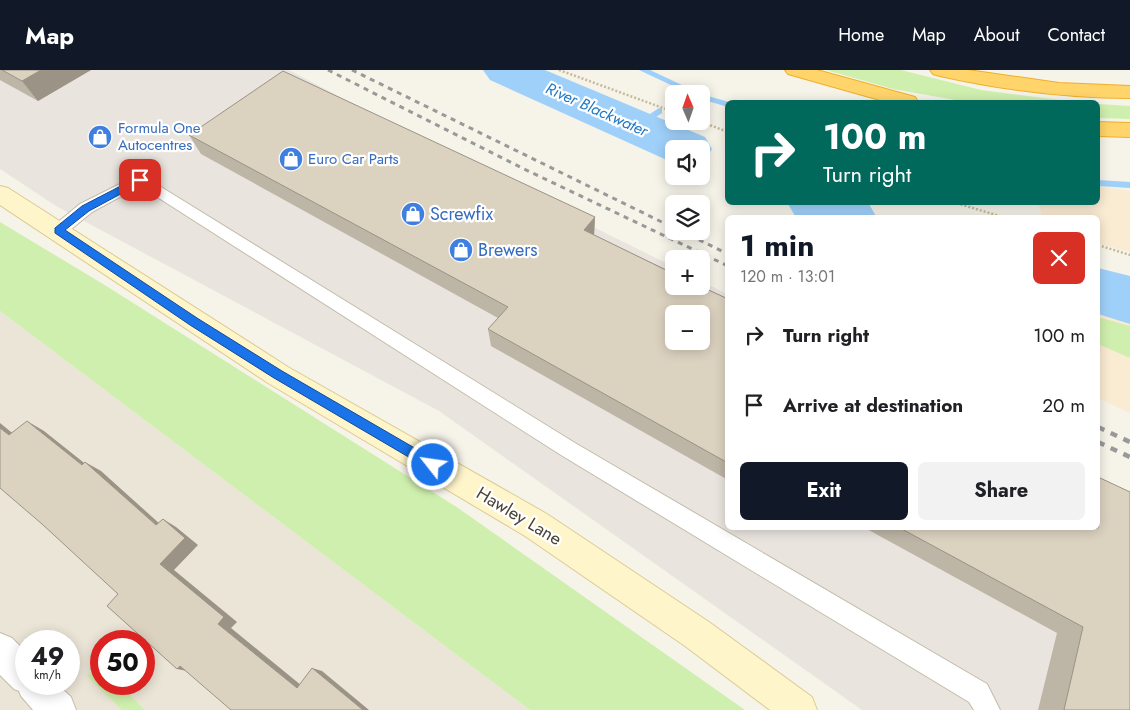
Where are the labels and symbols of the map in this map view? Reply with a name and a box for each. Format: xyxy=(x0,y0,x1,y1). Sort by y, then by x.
water label: River Blackwater xyxy=(542,77,653,143)
north arrow xyxy=(665,85,710,130)
place label: Formula One Autocentres xyxy=(118,117,201,156)
shop icon: Formula One Autocentres xyxy=(87,124,113,150)
shop icon: Euro Car Parts xyxy=(278,146,304,172)
place label: Euro Car Parts xyxy=(308,148,399,170)
pin xyxy=(119,159,161,201)
shop icon: Screwfix xyxy=(400,201,426,227)
place label: Screwfix xyxy=(430,201,493,227)
shop icon: Brewers xyxy=(448,237,474,263)
place label: Brewers xyxy=(478,237,538,263)
position arrow xyxy=(406,438,458,490)
street label: Hawley Lane xyxy=(471,480,567,552)
speed limit sign: 50 xyxy=(90,630,155,695)

